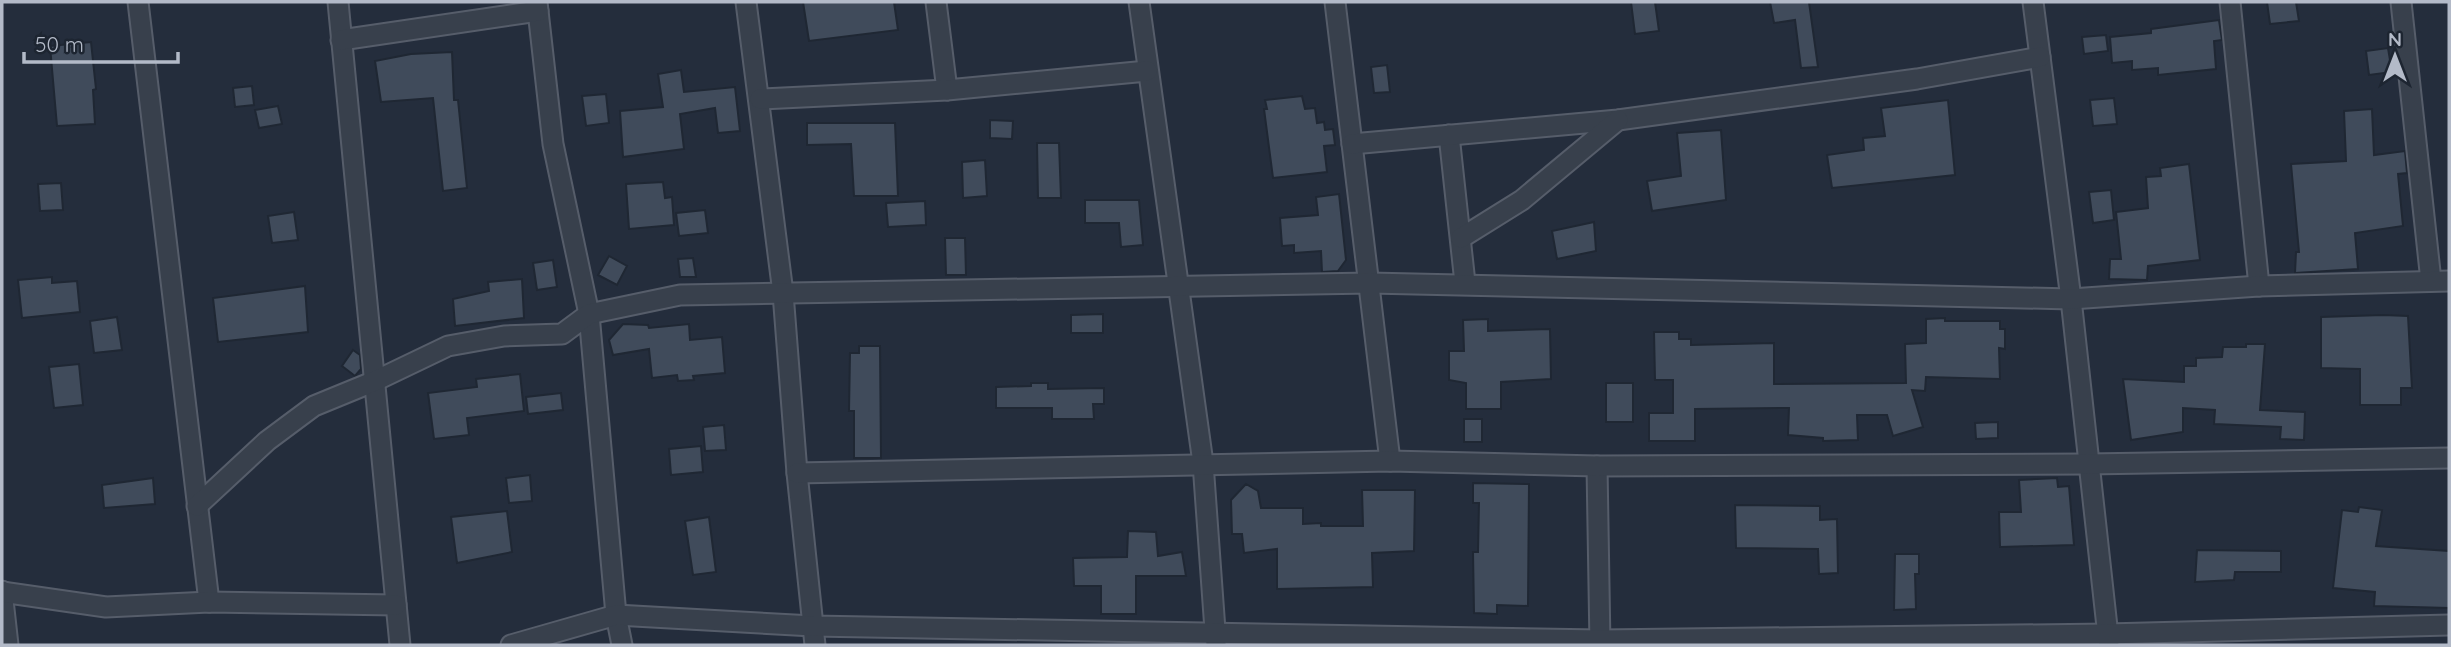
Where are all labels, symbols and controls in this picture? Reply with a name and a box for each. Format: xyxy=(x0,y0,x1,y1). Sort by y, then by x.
scale bar xyxy=(24,21,178,65)
north arrow xyxy=(2360,21,2430,91)
text: N xyxy=(2388,27,2402,51)
text: 50 m xyxy=(35,31,84,57)

